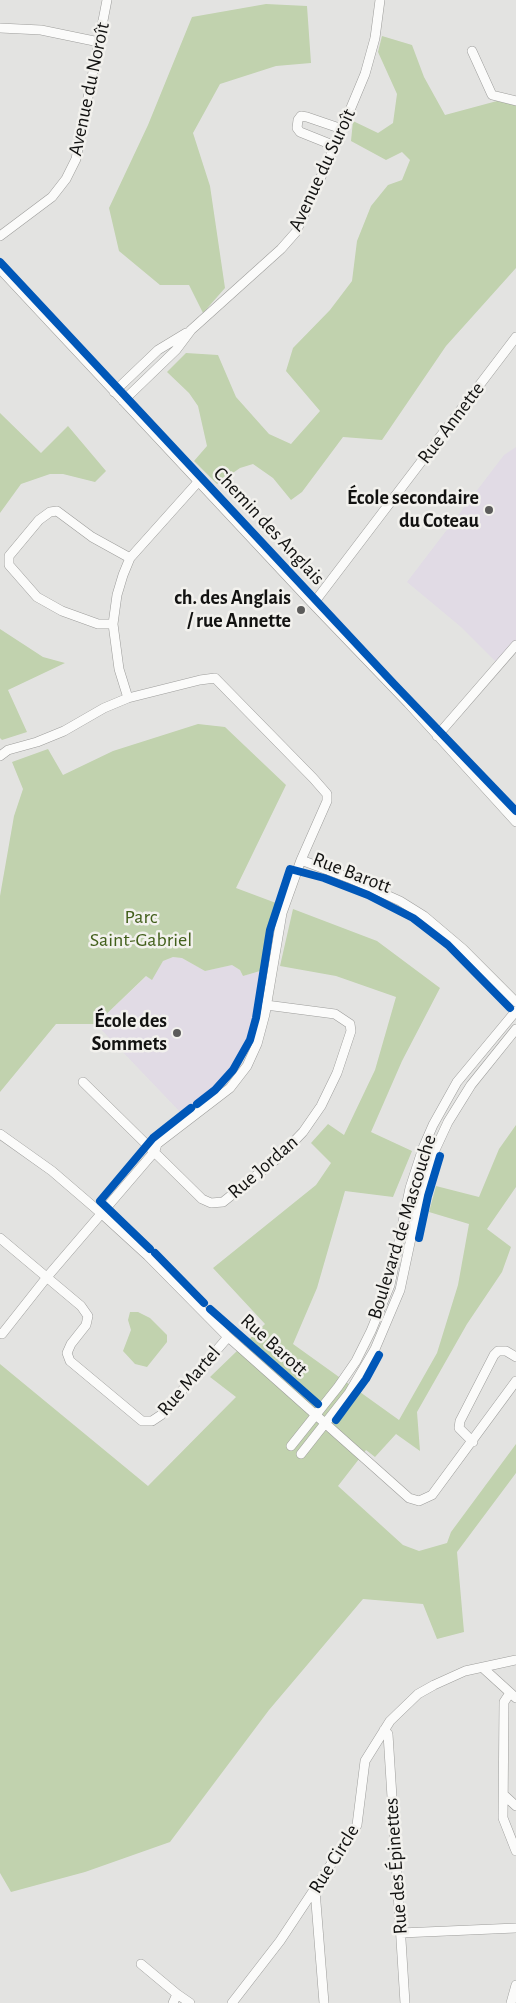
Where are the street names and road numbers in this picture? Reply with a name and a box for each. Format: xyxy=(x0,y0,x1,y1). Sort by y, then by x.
street label: Avenue du Noroît xyxy=(63,20,115,158)
street label: Avenue du Suroît xyxy=(283,105,361,235)
street label: Rue Annette xyxy=(412,377,490,469)
street label: Chemin des Anglais xyxy=(208,462,330,590)
street label: Rue Barott xyxy=(309,847,395,899)
street label: Rue Jordan xyxy=(223,1130,303,1204)
street label: Boulevard de Mascouche xyxy=(362,1132,442,1322)
street label: Rue Barott xyxy=(235,1309,313,1381)
street label: Rue Martel xyxy=(152,1341,226,1421)
street label: Rue des Épinettes xyxy=(379,1797,413,1935)
street label: Rue Circle xyxy=(303,1820,365,1898)

